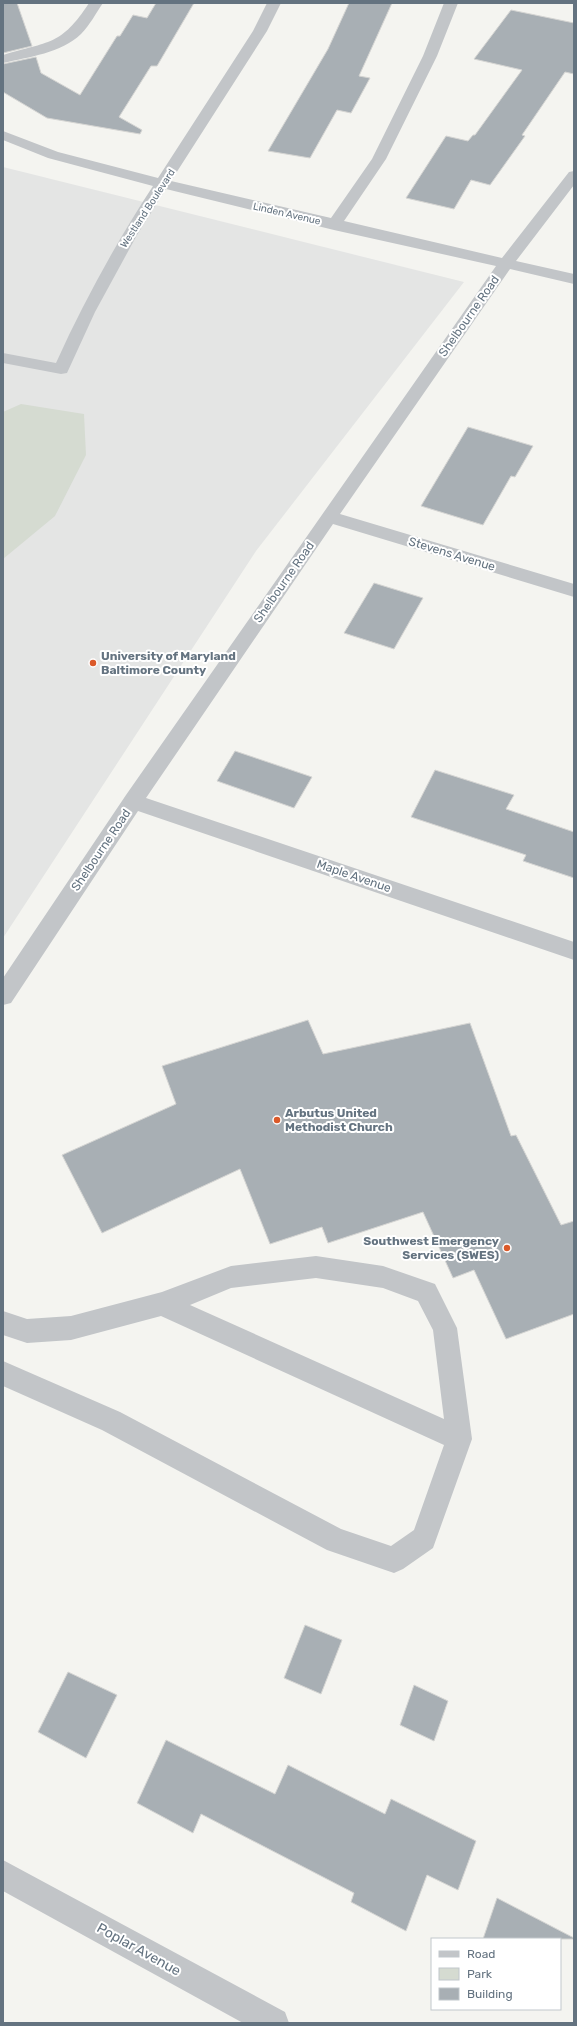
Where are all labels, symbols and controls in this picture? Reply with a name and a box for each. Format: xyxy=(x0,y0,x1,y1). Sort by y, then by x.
street label: Westland Boulevard xyxy=(118,167,178,250)
street label: Linden Avenue xyxy=(252,200,322,228)
street label: Shelbourne Road xyxy=(436,273,502,359)
street label: Stevens Avenue xyxy=(407,534,497,574)
street label: Shelbourne Road xyxy=(251,539,317,625)
place label: University of Maryland Baltimore County xyxy=(101,649,236,677)
marker: University of Maryland Baltimore County xyxy=(88,658,98,668)
street label: Shelbourne Road xyxy=(68,806,134,894)
street label: Maple Avenue xyxy=(315,857,393,895)
place label: Arbutus United Methodist Church xyxy=(285,1106,393,1134)
marker: Arbutus United Methodist Church xyxy=(272,1115,282,1125)
place label: Southwest Emergency Services (SWES) xyxy=(363,1234,499,1262)
marker: Southwest Emergency Services (SWES) xyxy=(502,1243,512,1253)
street label: Poplar Avenue xyxy=(94,1919,184,1980)
legend xyxy=(431,1938,561,2010)
text: Road xyxy=(467,1947,495,1961)
text: Park xyxy=(467,1967,493,1981)
text: Building xyxy=(467,1987,513,2001)

